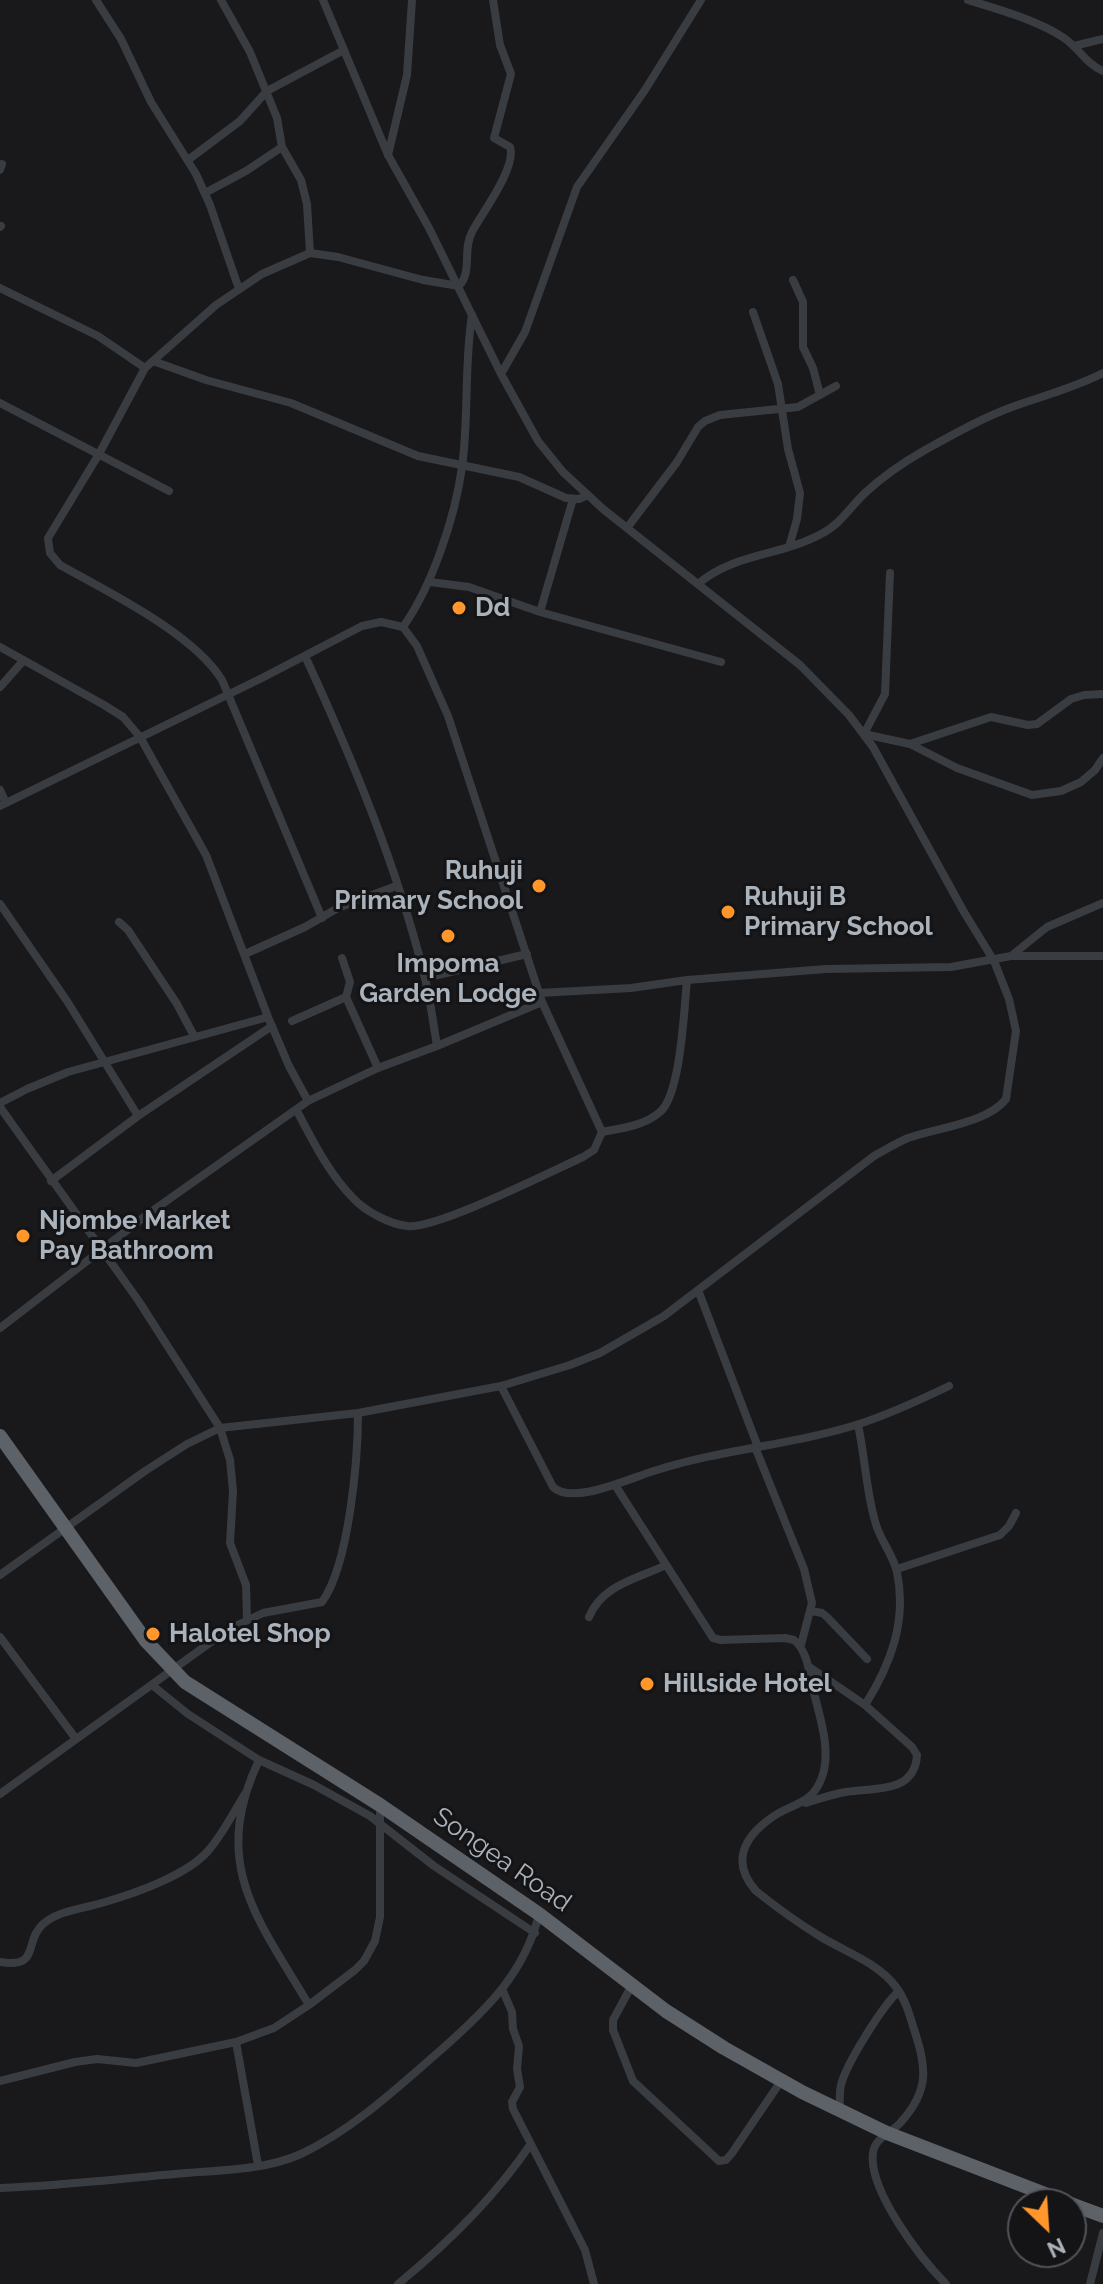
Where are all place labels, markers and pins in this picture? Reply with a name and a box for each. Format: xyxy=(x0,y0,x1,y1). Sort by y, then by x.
place label: Dd xyxy=(475,592,510,624)
marker: Dd xyxy=(450,599,468,617)
place label: Ruhuji Primary School xyxy=(334,855,523,916)
marker: Ruhuji Primary School xyxy=(530,877,548,895)
place label: Ruhuji B Primary School xyxy=(744,881,933,942)
marker: Ruhuji B Primary School xyxy=(719,903,737,921)
marker: Impoma Garden Lodge xyxy=(439,927,457,945)
place label: Impoma Garden Lodge xyxy=(359,948,537,1010)
place label: Njombe Market Pay Bathroom xyxy=(39,1205,230,1266)
marker: Njombe Market Pay Bathroom xyxy=(14,1227,32,1245)
place label: Halotel Shop xyxy=(169,1618,331,1650)
marker: Halotel Shop xyxy=(144,1625,162,1643)
place label: Hillside Hotel xyxy=(663,1668,832,1700)
marker: Hillside Hotel xyxy=(638,1675,656,1693)

